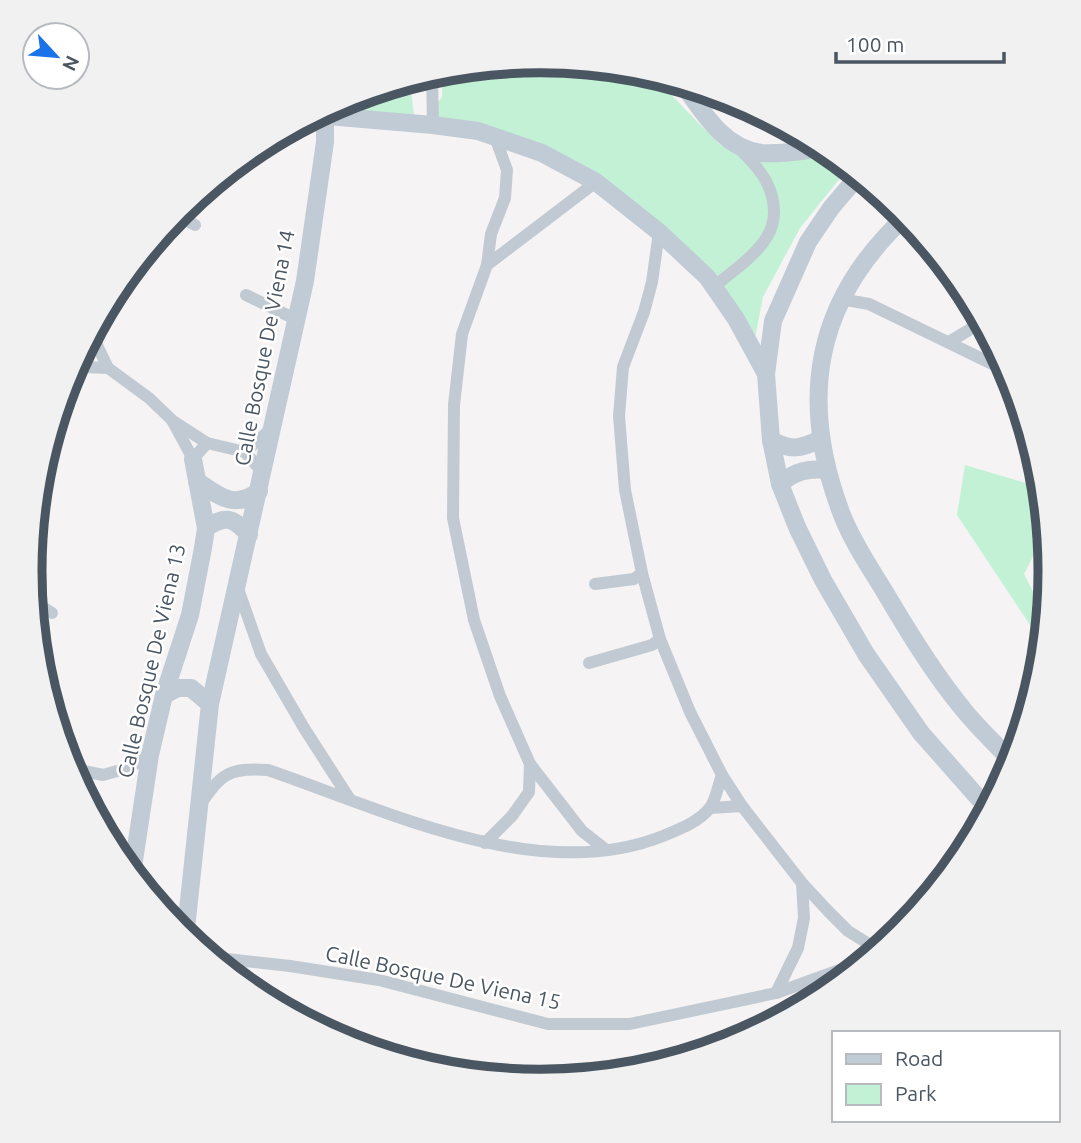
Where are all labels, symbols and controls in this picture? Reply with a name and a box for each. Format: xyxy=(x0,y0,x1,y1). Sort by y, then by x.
north arrow xyxy=(21,21,91,91)
scale bar xyxy=(836,21,1004,65)
text: 100 m xyxy=(846,32,904,56)
text: N xyxy=(58,52,84,75)
street label: Calle Bosque De Viena 14 xyxy=(229,228,299,468)
street label: Calle Bosque De Viena 13 xyxy=(112,541,190,780)
street label: Calle Bosque De Viena 15 xyxy=(323,940,563,1014)
legend xyxy=(832,1031,1060,1122)
text: Road xyxy=(895,1046,943,1070)
text: Park xyxy=(895,1081,937,1105)

